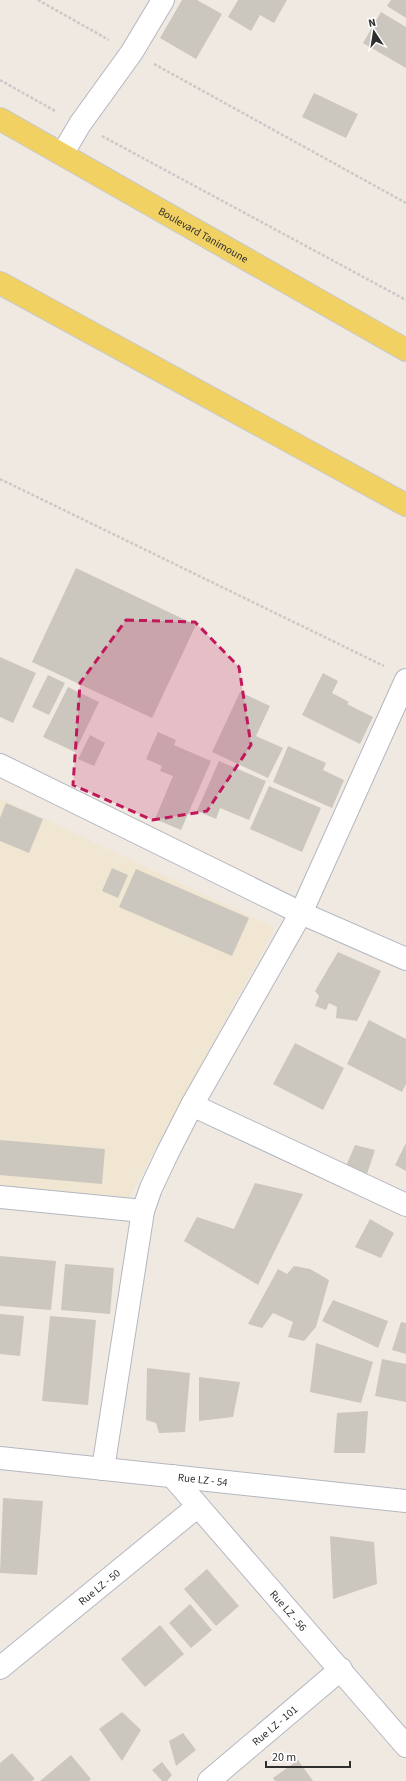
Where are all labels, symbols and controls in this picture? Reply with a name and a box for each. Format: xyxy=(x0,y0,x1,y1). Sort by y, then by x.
north arrow xyxy=(354,12,394,52)
text: N xyxy=(367,15,377,31)
street label: Boulevard Tanimoune xyxy=(155,204,251,267)
street label: Rue LZ - 54 xyxy=(177,1470,229,1490)
street label: Rue LZ - 50 xyxy=(75,1566,123,1609)
street label: Rue LZ - 56 xyxy=(266,1587,311,1635)
street label: Rue LZ - 101 xyxy=(249,1702,301,1749)
scale bar xyxy=(266,1743,350,1769)
text: 20 m xyxy=(272,1749,296,1766)

